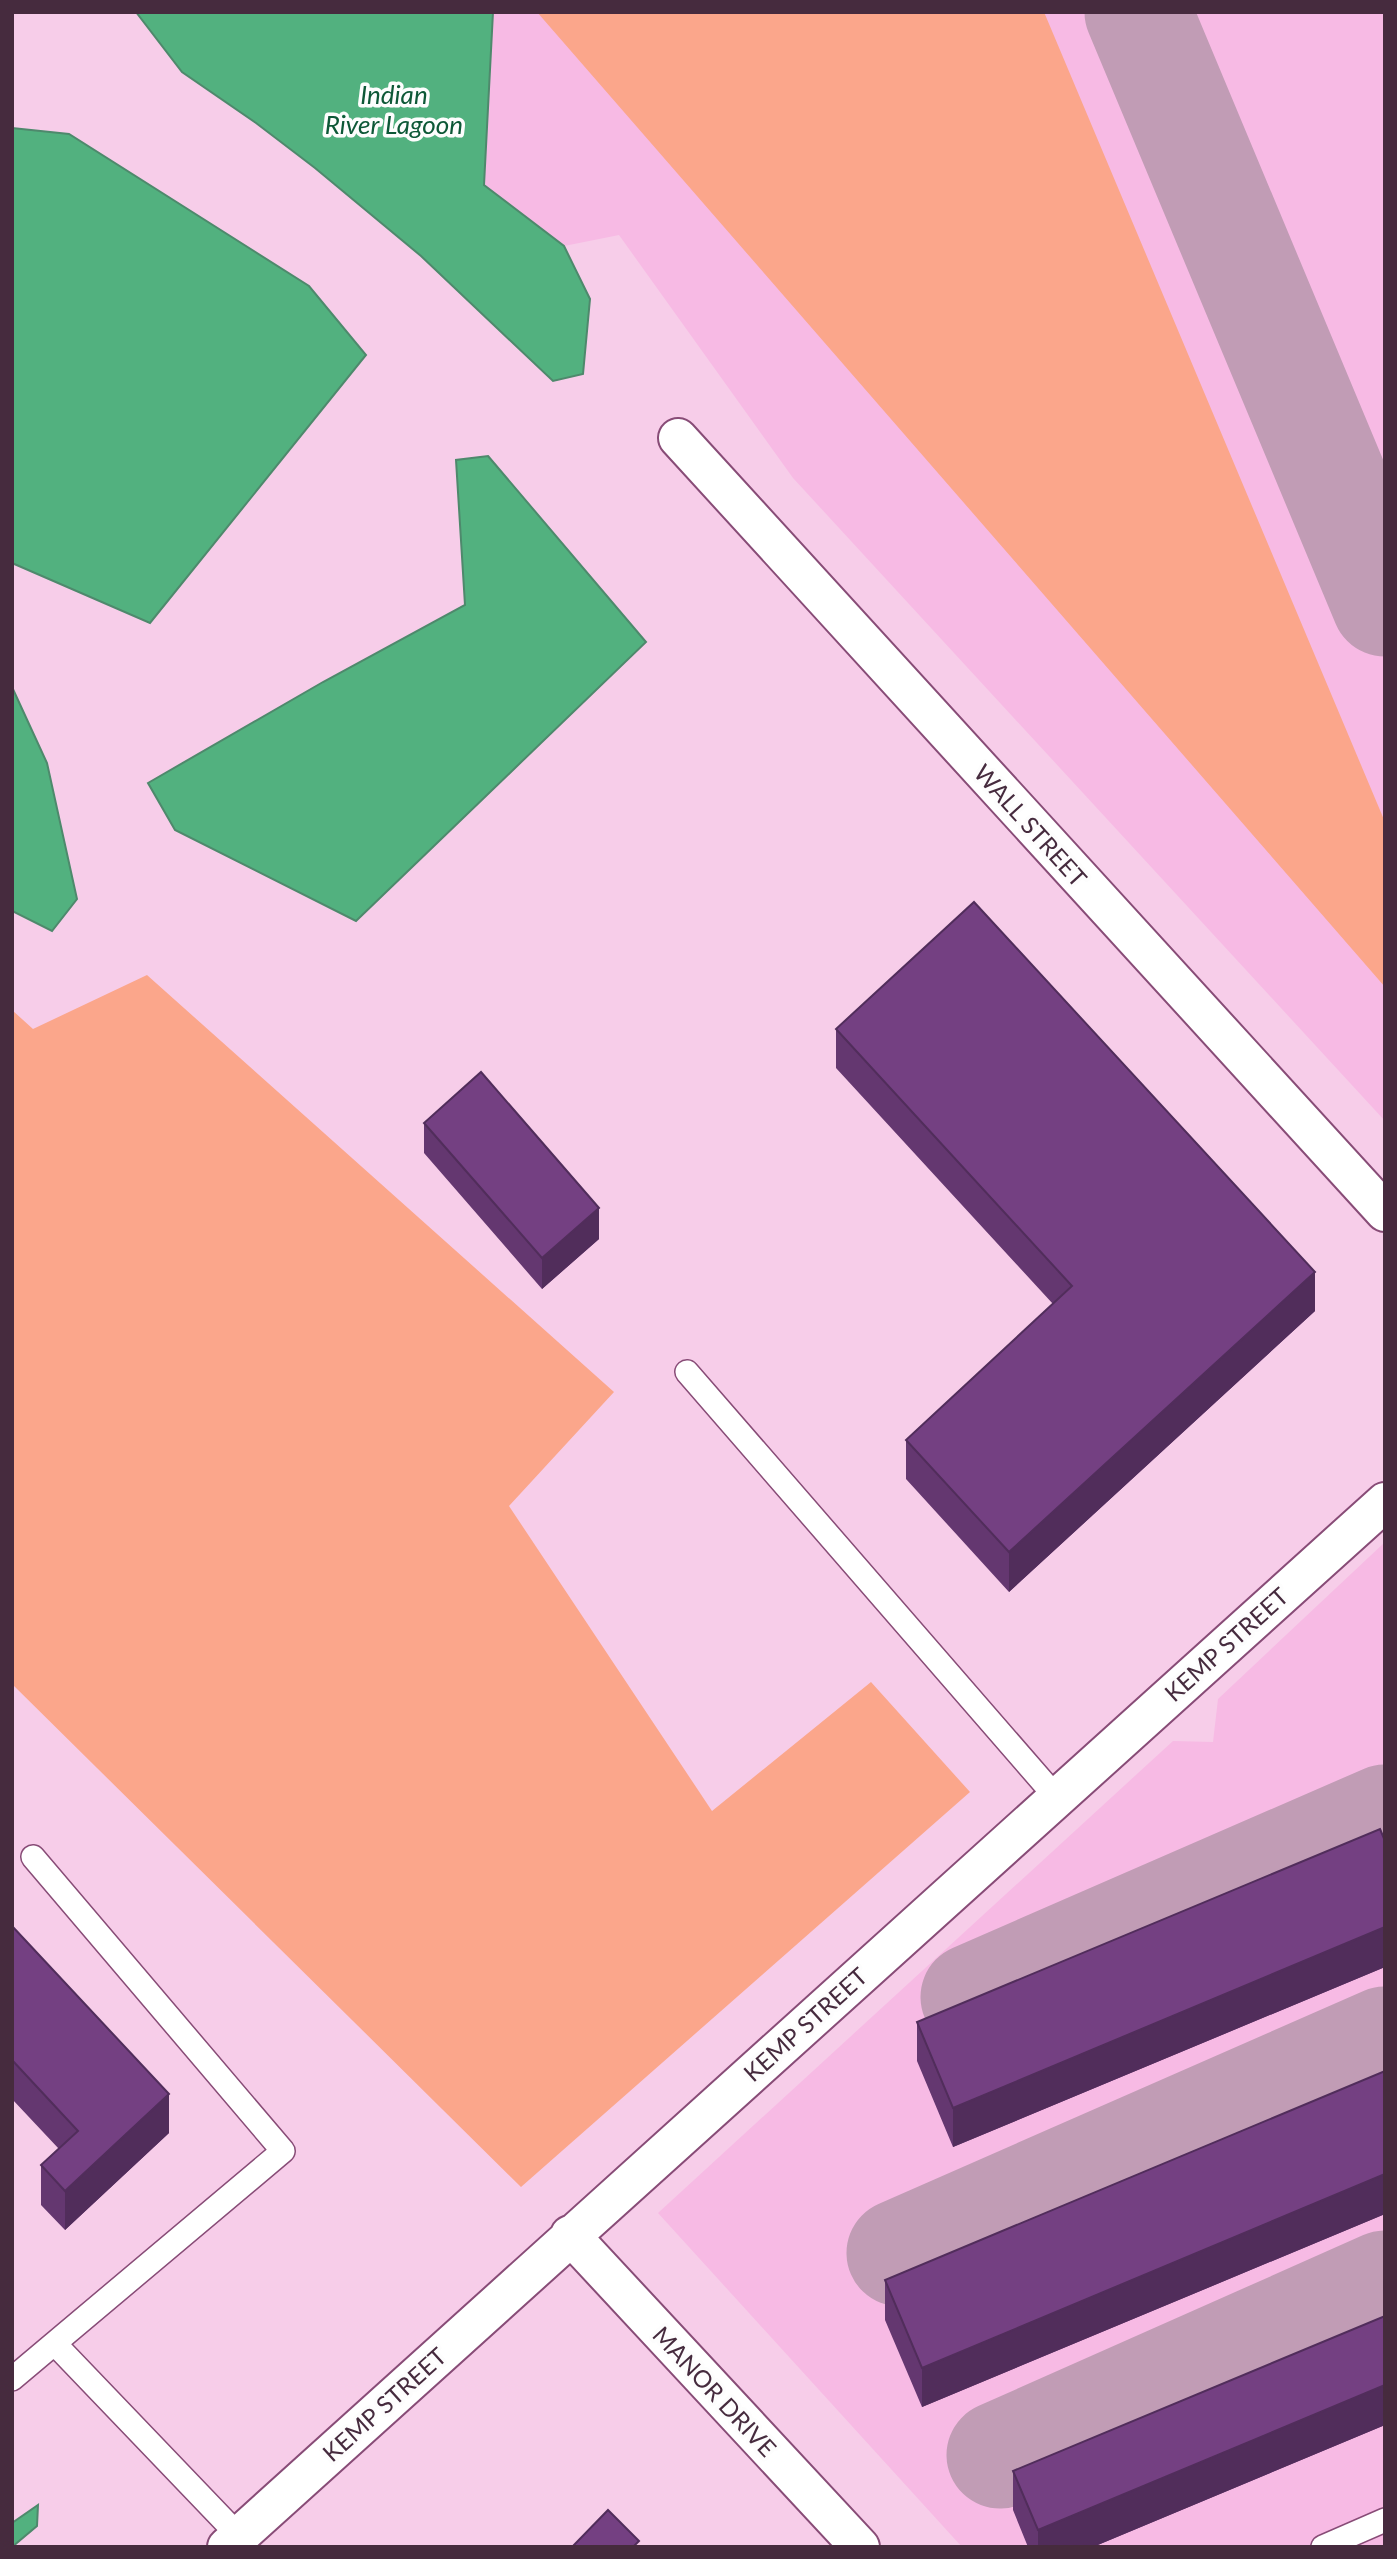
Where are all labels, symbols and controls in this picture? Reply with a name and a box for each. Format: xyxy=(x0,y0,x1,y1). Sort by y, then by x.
water label: Indian River Lagoon xyxy=(325,78,463,140)
street label: WALL STREET xyxy=(969,758,1093,892)
street label: KEMP STREET xyxy=(1158,1581,1294,1707)
street label: KEMP STREET xyxy=(737,1961,873,2087)
street label: MANOR DRIVE xyxy=(647,2320,783,2462)
street label: KEMP STREET xyxy=(316,2341,452,2467)

